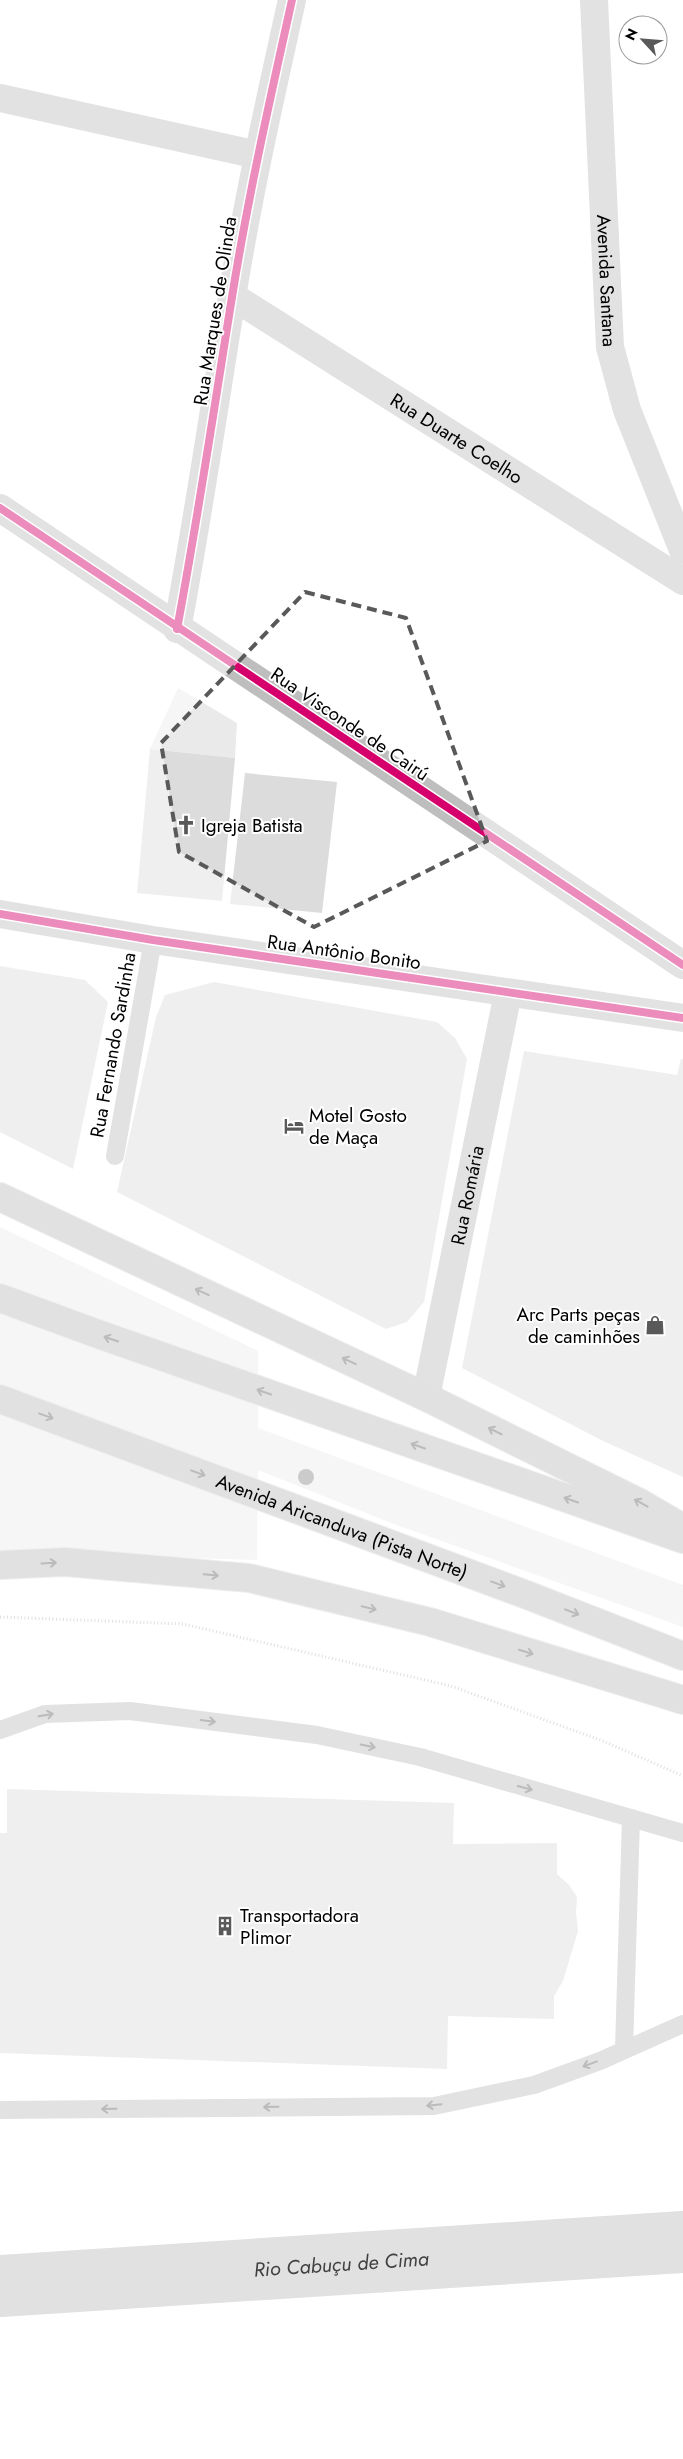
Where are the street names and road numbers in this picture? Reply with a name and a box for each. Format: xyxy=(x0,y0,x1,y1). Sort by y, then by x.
street label: Avenida Santana xyxy=(590,214,623,347)
street label: Rua Marques de Olinda xyxy=(187,215,243,407)
street label: Rua Duarte Coelho xyxy=(385,386,528,490)
street label: Rua Visconde de Cairú xyxy=(265,661,435,787)
street label: Rua Antônio Bonito xyxy=(266,928,422,976)
street label: Rua Fernando Sardinha xyxy=(83,950,143,1140)
street label: Rua Romária xyxy=(444,1143,490,1247)
street label: Avenida Aricanduva (Pista Norte) xyxy=(212,1467,472,1585)

